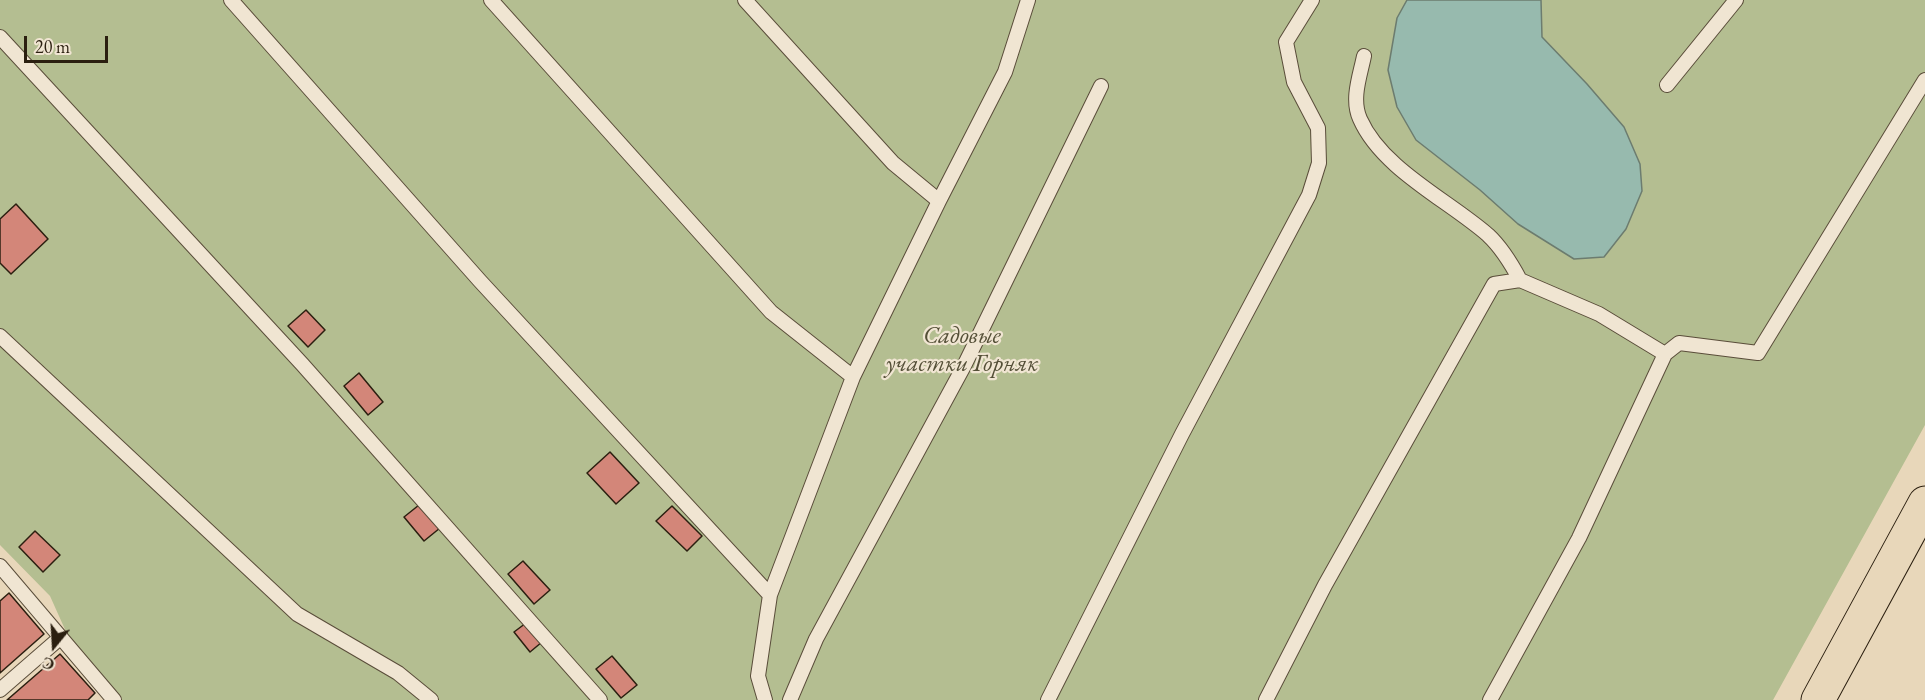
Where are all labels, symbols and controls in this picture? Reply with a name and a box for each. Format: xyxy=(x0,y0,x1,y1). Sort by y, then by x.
scale bar xyxy=(27,24,111,62)
text: 20 m xyxy=(35,35,70,58)
park label: Садовые участки Горняк xyxy=(886,322,1038,378)
north arrow xyxy=(24,616,84,676)
text: С xyxy=(40,652,57,675)

